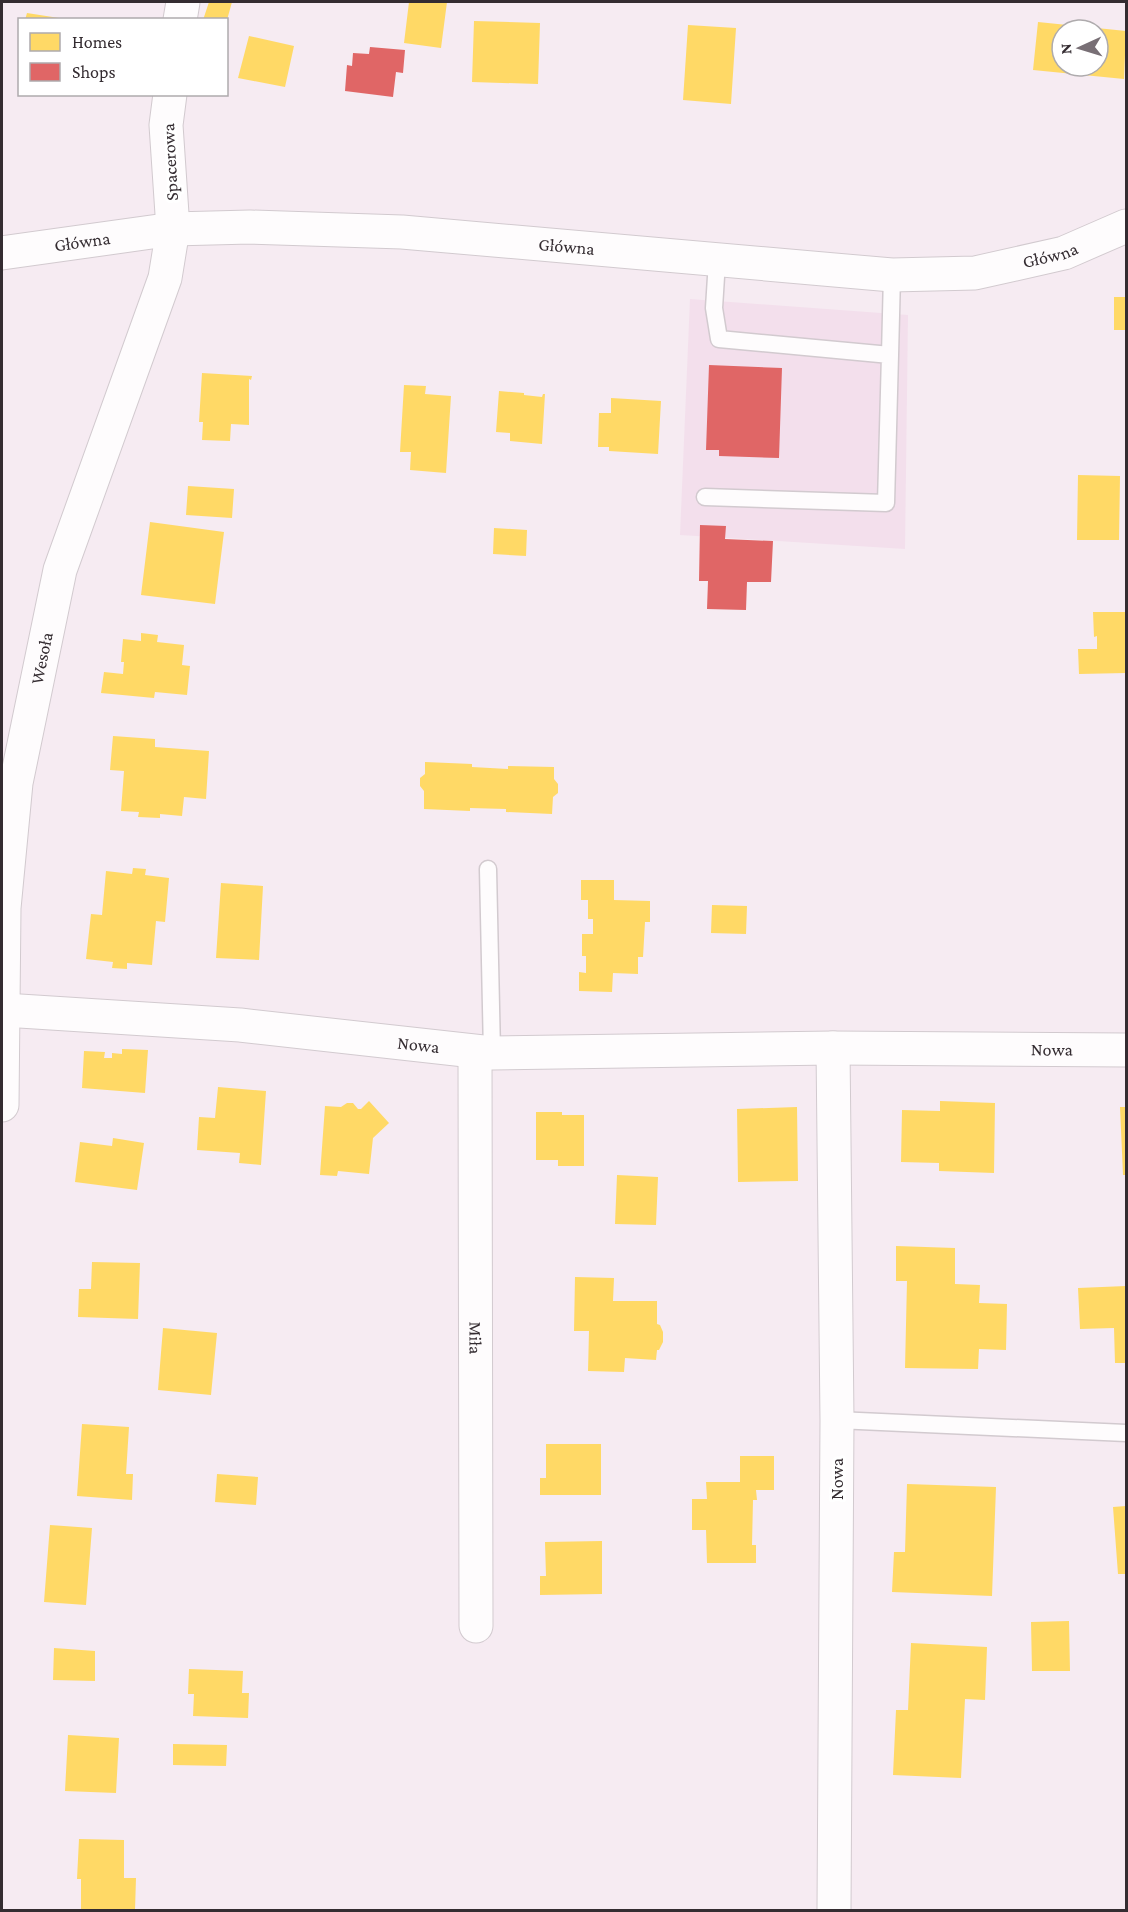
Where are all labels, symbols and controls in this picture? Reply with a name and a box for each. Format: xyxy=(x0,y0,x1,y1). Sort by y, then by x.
legend xyxy=(18,18,228,96)
north arrow xyxy=(1050,18,1110,78)
text: Homes xyxy=(72,32,122,52)
text: N xyxy=(1057,43,1074,55)
text: Shops xyxy=(72,62,116,82)
street label: Spacerowa xyxy=(158,123,182,201)
street label: Główna xyxy=(53,228,111,256)
street label: Główna xyxy=(538,234,596,259)
street label: Główna xyxy=(1021,238,1081,272)
street label: Wesoła xyxy=(27,630,57,686)
street label: Nowa xyxy=(396,1033,440,1057)
street label: Nowa xyxy=(1031,1039,1073,1060)
street label: Miła xyxy=(465,1322,486,1354)
street label: Nowa xyxy=(827,1458,847,1500)

